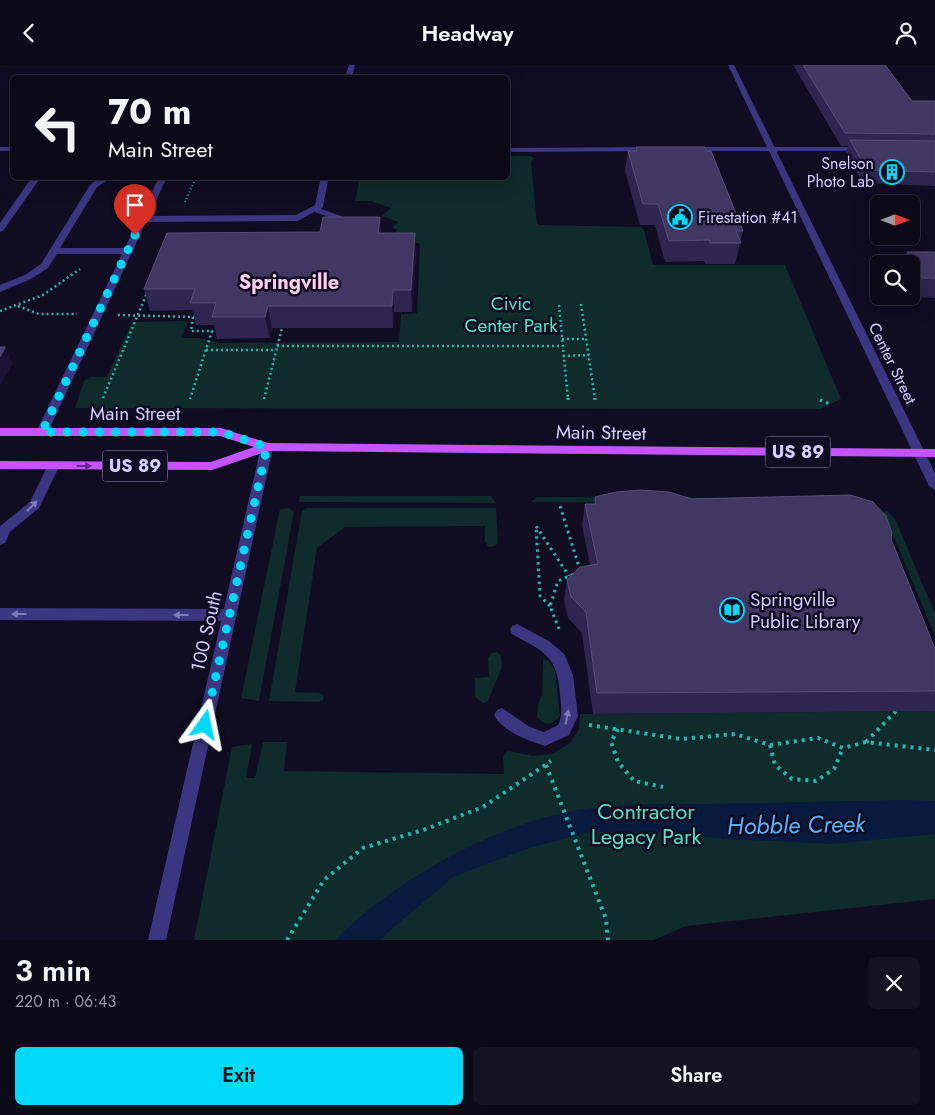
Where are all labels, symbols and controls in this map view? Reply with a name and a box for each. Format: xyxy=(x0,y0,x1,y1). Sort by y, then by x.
text: Headway xyxy=(421,17,514,49)
icon: back xyxy=(15,19,43,47)
icon: person xyxy=(892,19,920,47)
text: 70 m xyxy=(108,87,191,137)
icon: left xyxy=(25,95,90,160)
text: Main Street xyxy=(108,133,213,165)
place label: Snelson Photo Lab xyxy=(807,152,874,193)
building icon: Snelson Photo Lab xyxy=(879,159,905,185)
pin xyxy=(114,184,156,235)
icon: arrive xyxy=(121,191,149,219)
north arrow xyxy=(870,195,920,245)
map controls xyxy=(870,195,920,305)
public building icon: Firestation #41 xyxy=(667,204,693,230)
place label: Firestation #41 xyxy=(698,206,798,229)
button: search xyxy=(870,255,920,305)
district label: Springville xyxy=(239,268,339,297)
park label: Civic Center Park xyxy=(464,290,558,339)
street label: Center Street xyxy=(863,319,922,408)
street label: Main Street xyxy=(90,400,181,427)
street label: Main Street xyxy=(556,418,647,447)
road number: US 89 xyxy=(766,437,830,467)
road number: US 89 xyxy=(102,451,168,481)
one-way arrow xyxy=(76,462,92,470)
one-way arrow xyxy=(26,501,38,513)
place label: Springville Public Library xyxy=(750,586,861,635)
street label: 100 South xyxy=(184,588,229,674)
library icon: Springville Public Library xyxy=(719,597,745,623)
one-way arrow xyxy=(10,610,26,618)
one-way arrow xyxy=(173,610,189,618)
position arrow xyxy=(178,698,230,750)
one-way arrow xyxy=(564,709,572,725)
park label: Contractor Legacy Park xyxy=(591,795,701,852)
water label: Hobble Creek xyxy=(727,806,867,843)
text: 3 min xyxy=(15,949,91,992)
button: close xyxy=(868,957,920,1009)
text: 220 m · 06:43 xyxy=(15,990,116,1013)
button: Exit xyxy=(15,1047,463,1105)
button: Share xyxy=(473,1047,920,1105)

